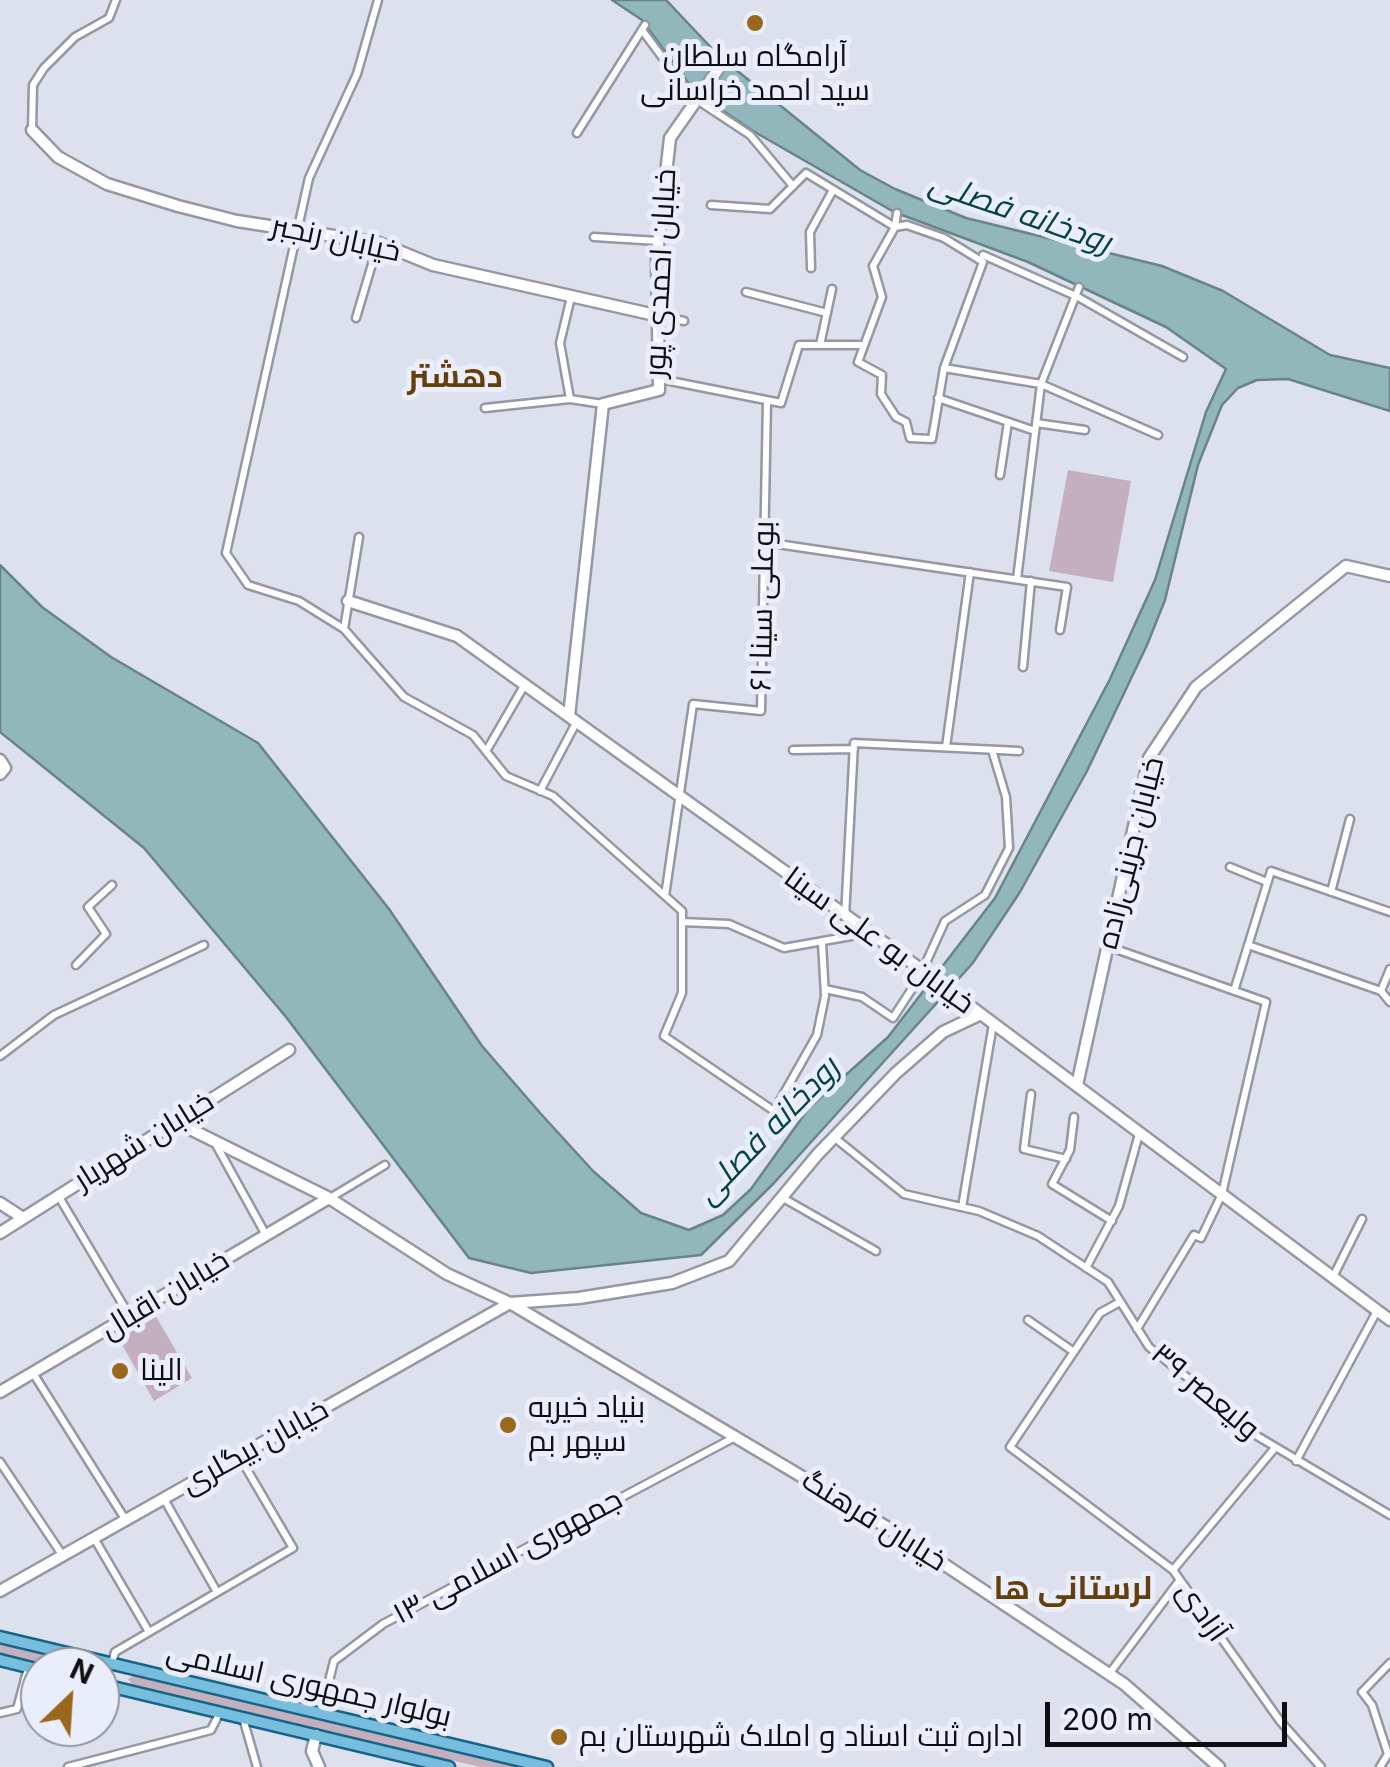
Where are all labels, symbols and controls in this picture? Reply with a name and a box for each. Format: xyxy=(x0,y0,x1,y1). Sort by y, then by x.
marker: آرامگاه سلطان سید احمد خراسانی xyxy=(744,12,766,34)
place label: آرامگاه سلطان سید احمد خراسانی xyxy=(640,39,870,110)
water label: رودخانه فصلی xyxy=(924,164,1116,262)
street label: خیابان احمدی پور xyxy=(638,168,684,378)
street label: خیابان رنجبر xyxy=(268,208,404,270)
district label: دهشتر xyxy=(407,358,503,396)
street label: بوعلی سینا ۶۱ xyxy=(744,520,782,692)
street label: خیابان جزینی‌زاده xyxy=(1090,753,1172,953)
street label: خیابان بو علی سینا xyxy=(777,860,981,1022)
water label: رودخانه فصلی xyxy=(688,1050,848,1212)
street label: خیابان شهریار xyxy=(67,1084,221,1198)
street label: خیابان اقبال xyxy=(94,1243,236,1347)
street label: ولیعصر ۳۹ xyxy=(1144,1336,1266,1448)
place label: الینا xyxy=(140,1353,183,1389)
marker: الینا xyxy=(109,1360,131,1382)
place label: بنیاد خیریه سپهر بم xyxy=(528,1390,645,1460)
street label: خیابان بیگلری xyxy=(175,1392,335,1502)
marker: بنیاد خیریه سپهر بم xyxy=(497,1414,519,1436)
street label: خیابان فرهنگ xyxy=(795,1462,953,1580)
street label: جمهوری اسلامی ۱۳ xyxy=(387,1481,629,1633)
district label: لرستانی ها xyxy=(994,1570,1152,1608)
street label: آزادی xyxy=(1168,1575,1236,1649)
street label: بولوار جمهوری اسلامی xyxy=(163,1635,455,1735)
north arrow xyxy=(20,1647,120,1747)
text: N xyxy=(65,1652,99,1692)
scale bar xyxy=(1050,1682,1292,1744)
text: 200 m xyxy=(1062,1701,1153,1737)
place label: اداره ثبت اسناد و املاک شهرستان بم xyxy=(579,1719,1023,1755)
marker: اداره ثبت اسناد و املاک شهرستان بم xyxy=(548,1726,570,1748)

